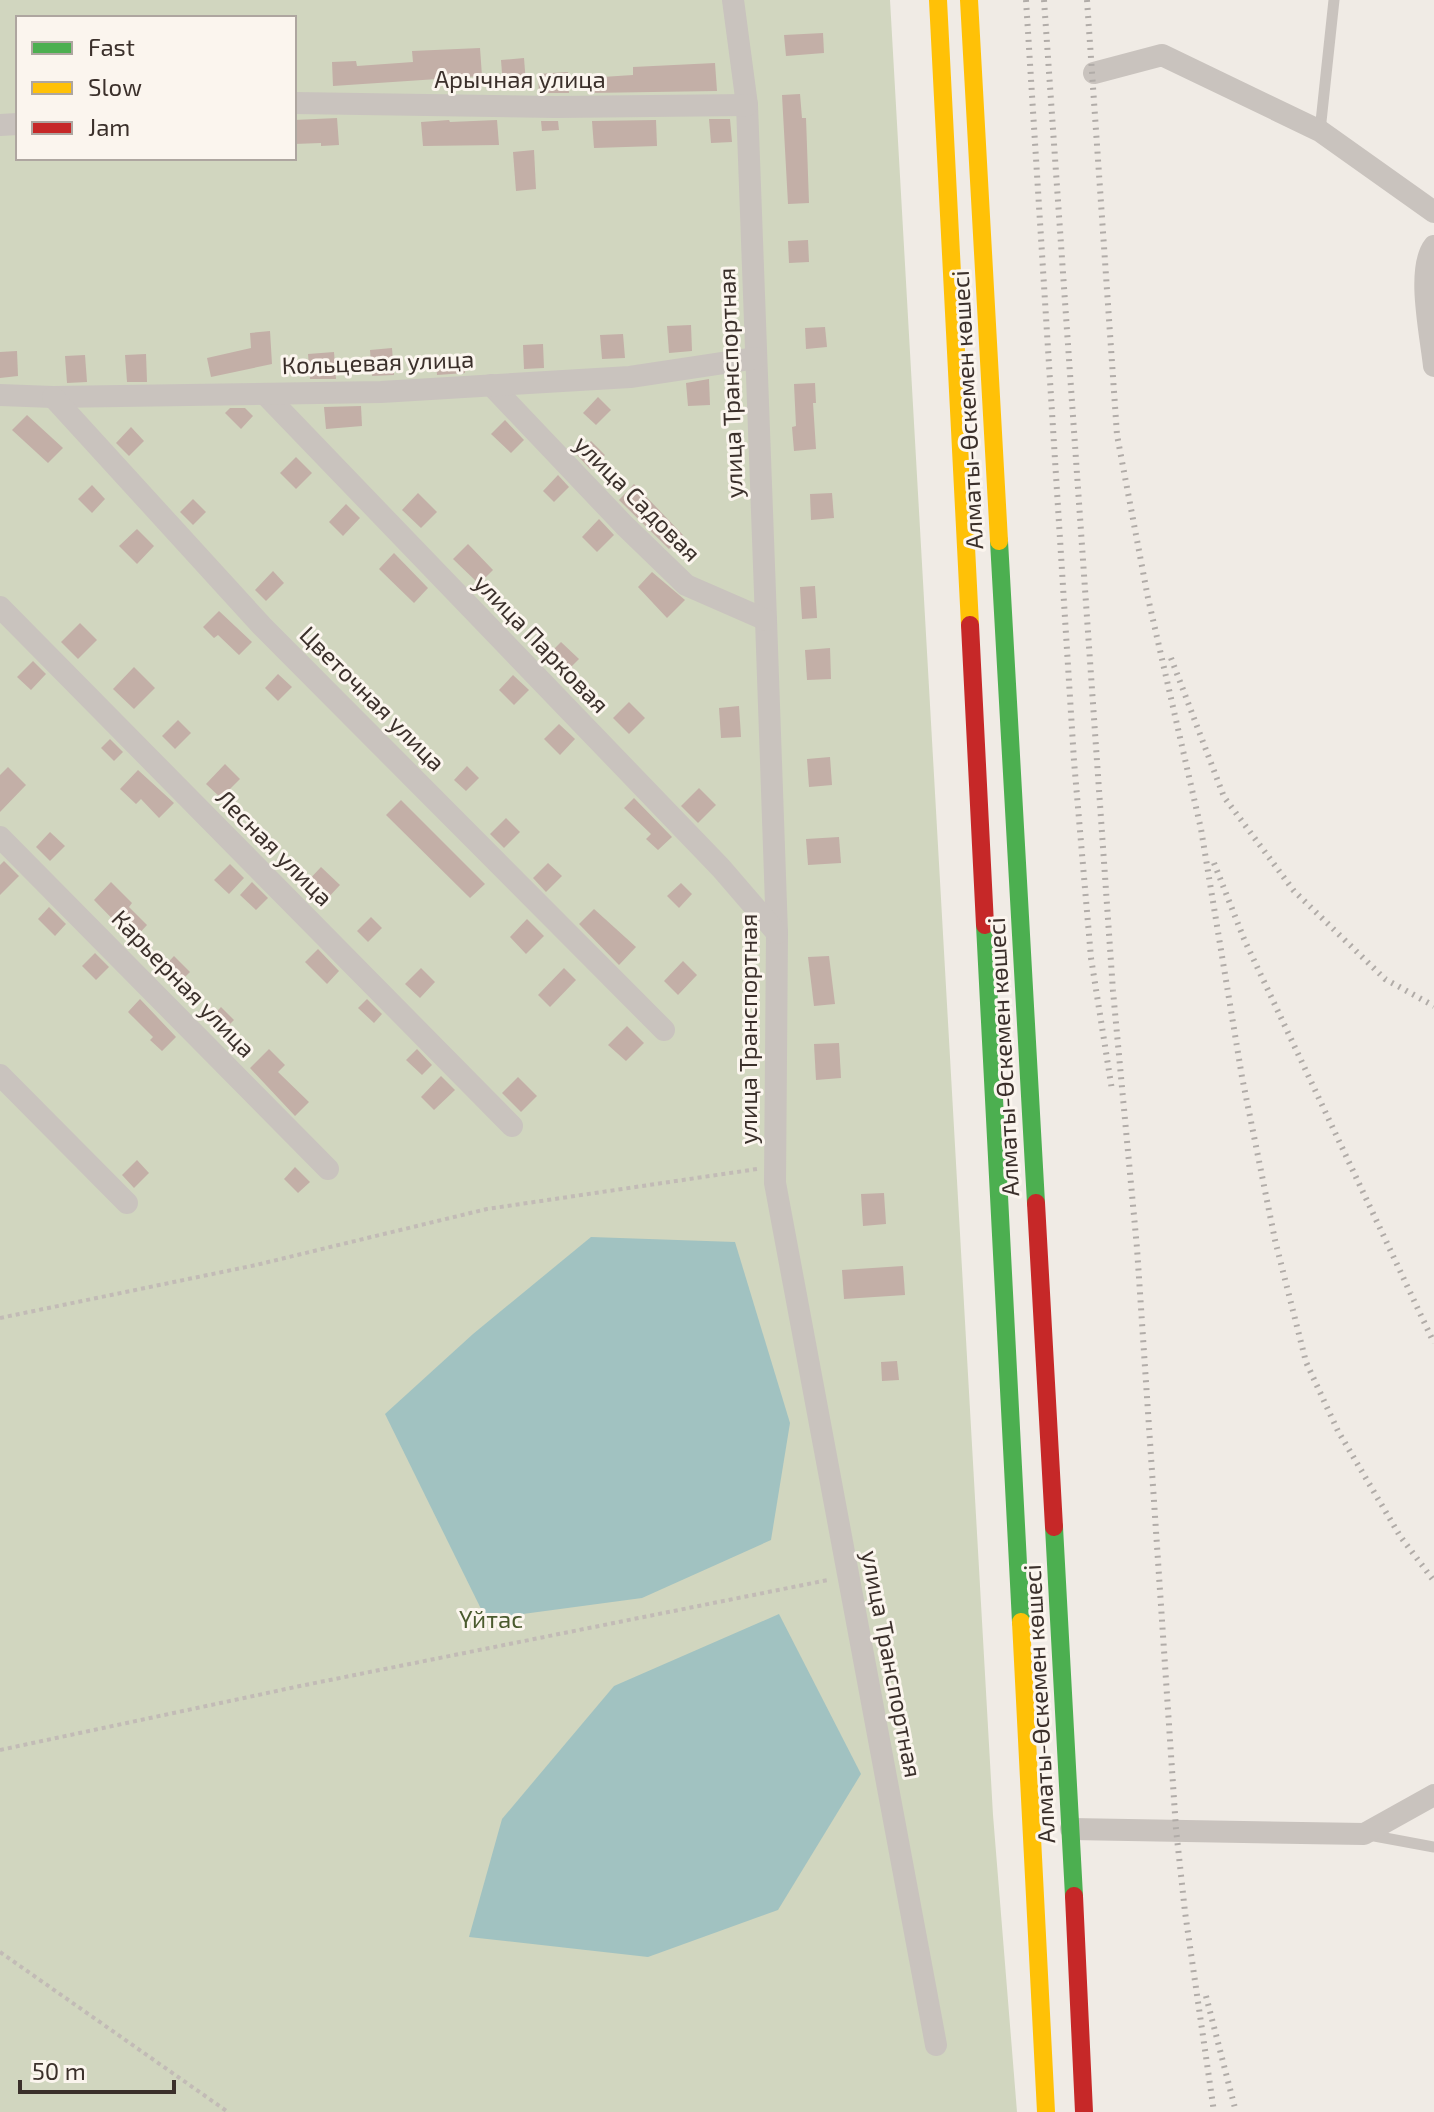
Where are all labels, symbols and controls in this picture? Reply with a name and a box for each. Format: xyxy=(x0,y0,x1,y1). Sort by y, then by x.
legend xyxy=(16,16,296,160)
text: Fast xyxy=(88,32,135,61)
street label: Арычная улица xyxy=(434,64,606,94)
text: Slow xyxy=(88,72,142,101)
text: Jam xyxy=(88,112,130,141)
street label: улица Транспортная xyxy=(711,267,749,499)
street label: Алматы-Өскемен көшесі xyxy=(945,270,988,550)
street label: Кольцевая улица xyxy=(281,344,475,380)
street label: улица Садовая xyxy=(568,429,707,568)
street label: улица Парковая xyxy=(468,568,616,719)
street label: Цветочная улица xyxy=(294,619,452,777)
street label: Лесная улица xyxy=(210,783,339,912)
street label: Карьерная улица xyxy=(106,903,262,1063)
street label: улица Транспортная xyxy=(733,914,763,1144)
street label: Алматы-Өскемен көшесі xyxy=(981,917,1024,1197)
street label: улица Транспортная xyxy=(855,1548,929,1780)
street label: Алматы-Өскемен көшесі xyxy=(1017,1564,1060,1844)
park label: Үйтас xyxy=(459,1604,523,1633)
scale bar xyxy=(20,2044,174,2094)
text: 50 m xyxy=(32,2056,86,2085)

